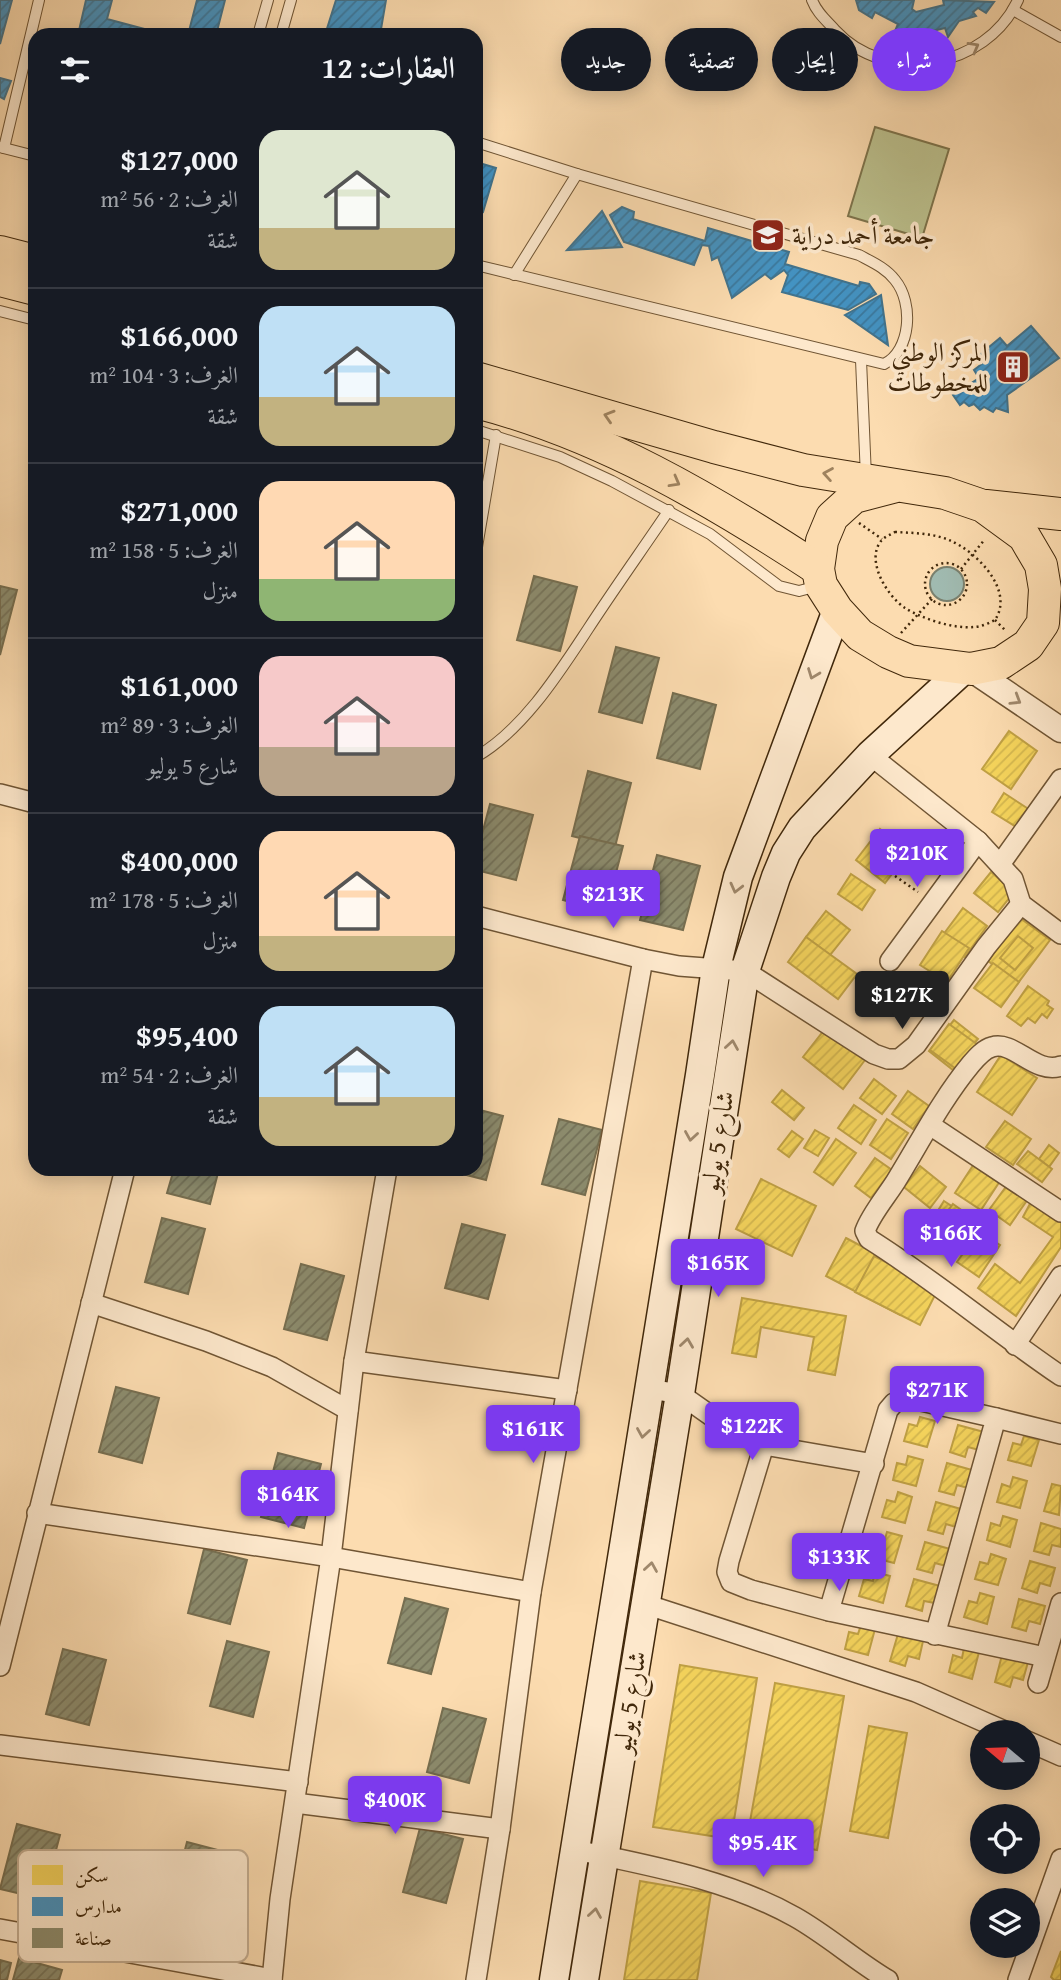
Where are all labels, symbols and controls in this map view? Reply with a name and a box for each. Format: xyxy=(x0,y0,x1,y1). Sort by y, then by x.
chip: جديد xyxy=(561,28,651,91)
chip: تصفية xyxy=(665,28,758,91)
chip: إيجار xyxy=(772,28,858,91)
chip: شراء xyxy=(872,28,956,91)
one-way arrow xyxy=(966,42,979,55)
text: العقارات: 12 xyxy=(322,45,455,89)
icon: filters xyxy=(56,51,94,89)
text: $127,000 xyxy=(121,137,238,181)
icon: home xyxy=(315,158,399,242)
text: الغرف: 2 · 56 m² xyxy=(101,182,238,215)
place label: جامعة أحمد دراية xyxy=(792,215,934,254)
school or university icon: جامعة أحمد دراية xyxy=(749,216,787,254)
text: شقة xyxy=(208,223,238,256)
text: $166,000 xyxy=(121,313,238,357)
place label: المركز الوطني للمخطوطات xyxy=(887,332,988,401)
icon: home xyxy=(315,334,399,418)
building icon: المركز الوطني للمخطوطات xyxy=(994,348,1032,386)
text: الغرف: 3 · 104 m² xyxy=(90,358,238,391)
text: شقة xyxy=(208,399,238,432)
one-way arrow xyxy=(603,410,615,425)
one-way arrow xyxy=(823,467,834,482)
one-way arrow xyxy=(668,474,680,487)
text: $271,000 xyxy=(121,488,238,532)
icon: home xyxy=(315,509,399,593)
text: الغرف: 5 · 158 m² xyxy=(90,533,238,566)
text: منزل xyxy=(203,574,238,607)
text: $161,000 xyxy=(121,663,238,707)
one-way arrow xyxy=(807,667,821,680)
icon: home xyxy=(315,684,399,768)
one-way arrow xyxy=(1008,691,1021,704)
text: الغرف: 3 · 89 m² xyxy=(101,708,238,741)
text: شارع 5 يوليو xyxy=(147,749,238,782)
pin: $210K xyxy=(868,830,966,889)
text: $210K xyxy=(886,835,948,868)
text: $400,000 xyxy=(121,838,238,882)
icon: home xyxy=(315,859,399,943)
pin: $213K xyxy=(564,870,662,930)
text: $213K xyxy=(582,876,644,909)
one-way arrow xyxy=(730,882,744,894)
text: الغرف: 5 · 178 m² xyxy=(90,883,238,916)
text: منزل xyxy=(203,924,238,957)
pin: $127K xyxy=(853,972,951,1031)
text: $127K xyxy=(871,977,933,1010)
text: $95,400 xyxy=(136,1013,238,1057)
icon: home xyxy=(315,1034,399,1118)
one-way arrow xyxy=(724,1039,739,1051)
text: الغرف: 2 · 54 m² xyxy=(101,1058,238,1091)
street label: شارع 5 يوليو xyxy=(689,1088,747,1199)
text: شقة xyxy=(208,1099,238,1132)
one-way arrow xyxy=(684,1130,699,1141)
pin: $166K xyxy=(902,1210,1000,1269)
text: $166K xyxy=(920,1215,982,1248)
pin: $165K xyxy=(669,1240,767,1299)
text: $165K xyxy=(687,1245,749,1278)
one-way arrow xyxy=(680,1337,695,1348)
pin: $271K xyxy=(888,1366,986,1426)
text: $271K xyxy=(906,1372,968,1405)
pin: $122K xyxy=(703,1402,801,1462)
pin: $161K xyxy=(484,1406,582,1465)
text: $122K xyxy=(721,1408,783,1441)
text: $161K xyxy=(502,1411,564,1444)
one-way arrow xyxy=(636,1427,651,1439)
pin: $164K xyxy=(239,1470,337,1530)
text: $164K xyxy=(257,1476,319,1509)
pin: $133K xyxy=(790,1534,888,1593)
text: $133K xyxy=(808,1539,870,1572)
one-way arrow xyxy=(643,1561,658,1573)
street label: شارع 5 يوليو xyxy=(601,1648,659,1759)
north arrow xyxy=(970,1720,1040,1790)
map controls xyxy=(970,1720,1040,1958)
pin: $400K xyxy=(346,1776,444,1836)
text: $400K xyxy=(364,1782,426,1815)
button: locate xyxy=(970,1804,1040,1874)
pin: $95.4K xyxy=(706,1820,820,1879)
text: $95.4K xyxy=(729,1825,797,1858)
legend xyxy=(18,1850,248,1962)
text: سكن xyxy=(75,1861,109,1889)
button: layers xyxy=(970,1888,1040,1958)
text: مدارس xyxy=(75,1892,122,1920)
one-way arrow xyxy=(587,1907,602,1919)
text: صناعة xyxy=(75,1924,112,1952)

